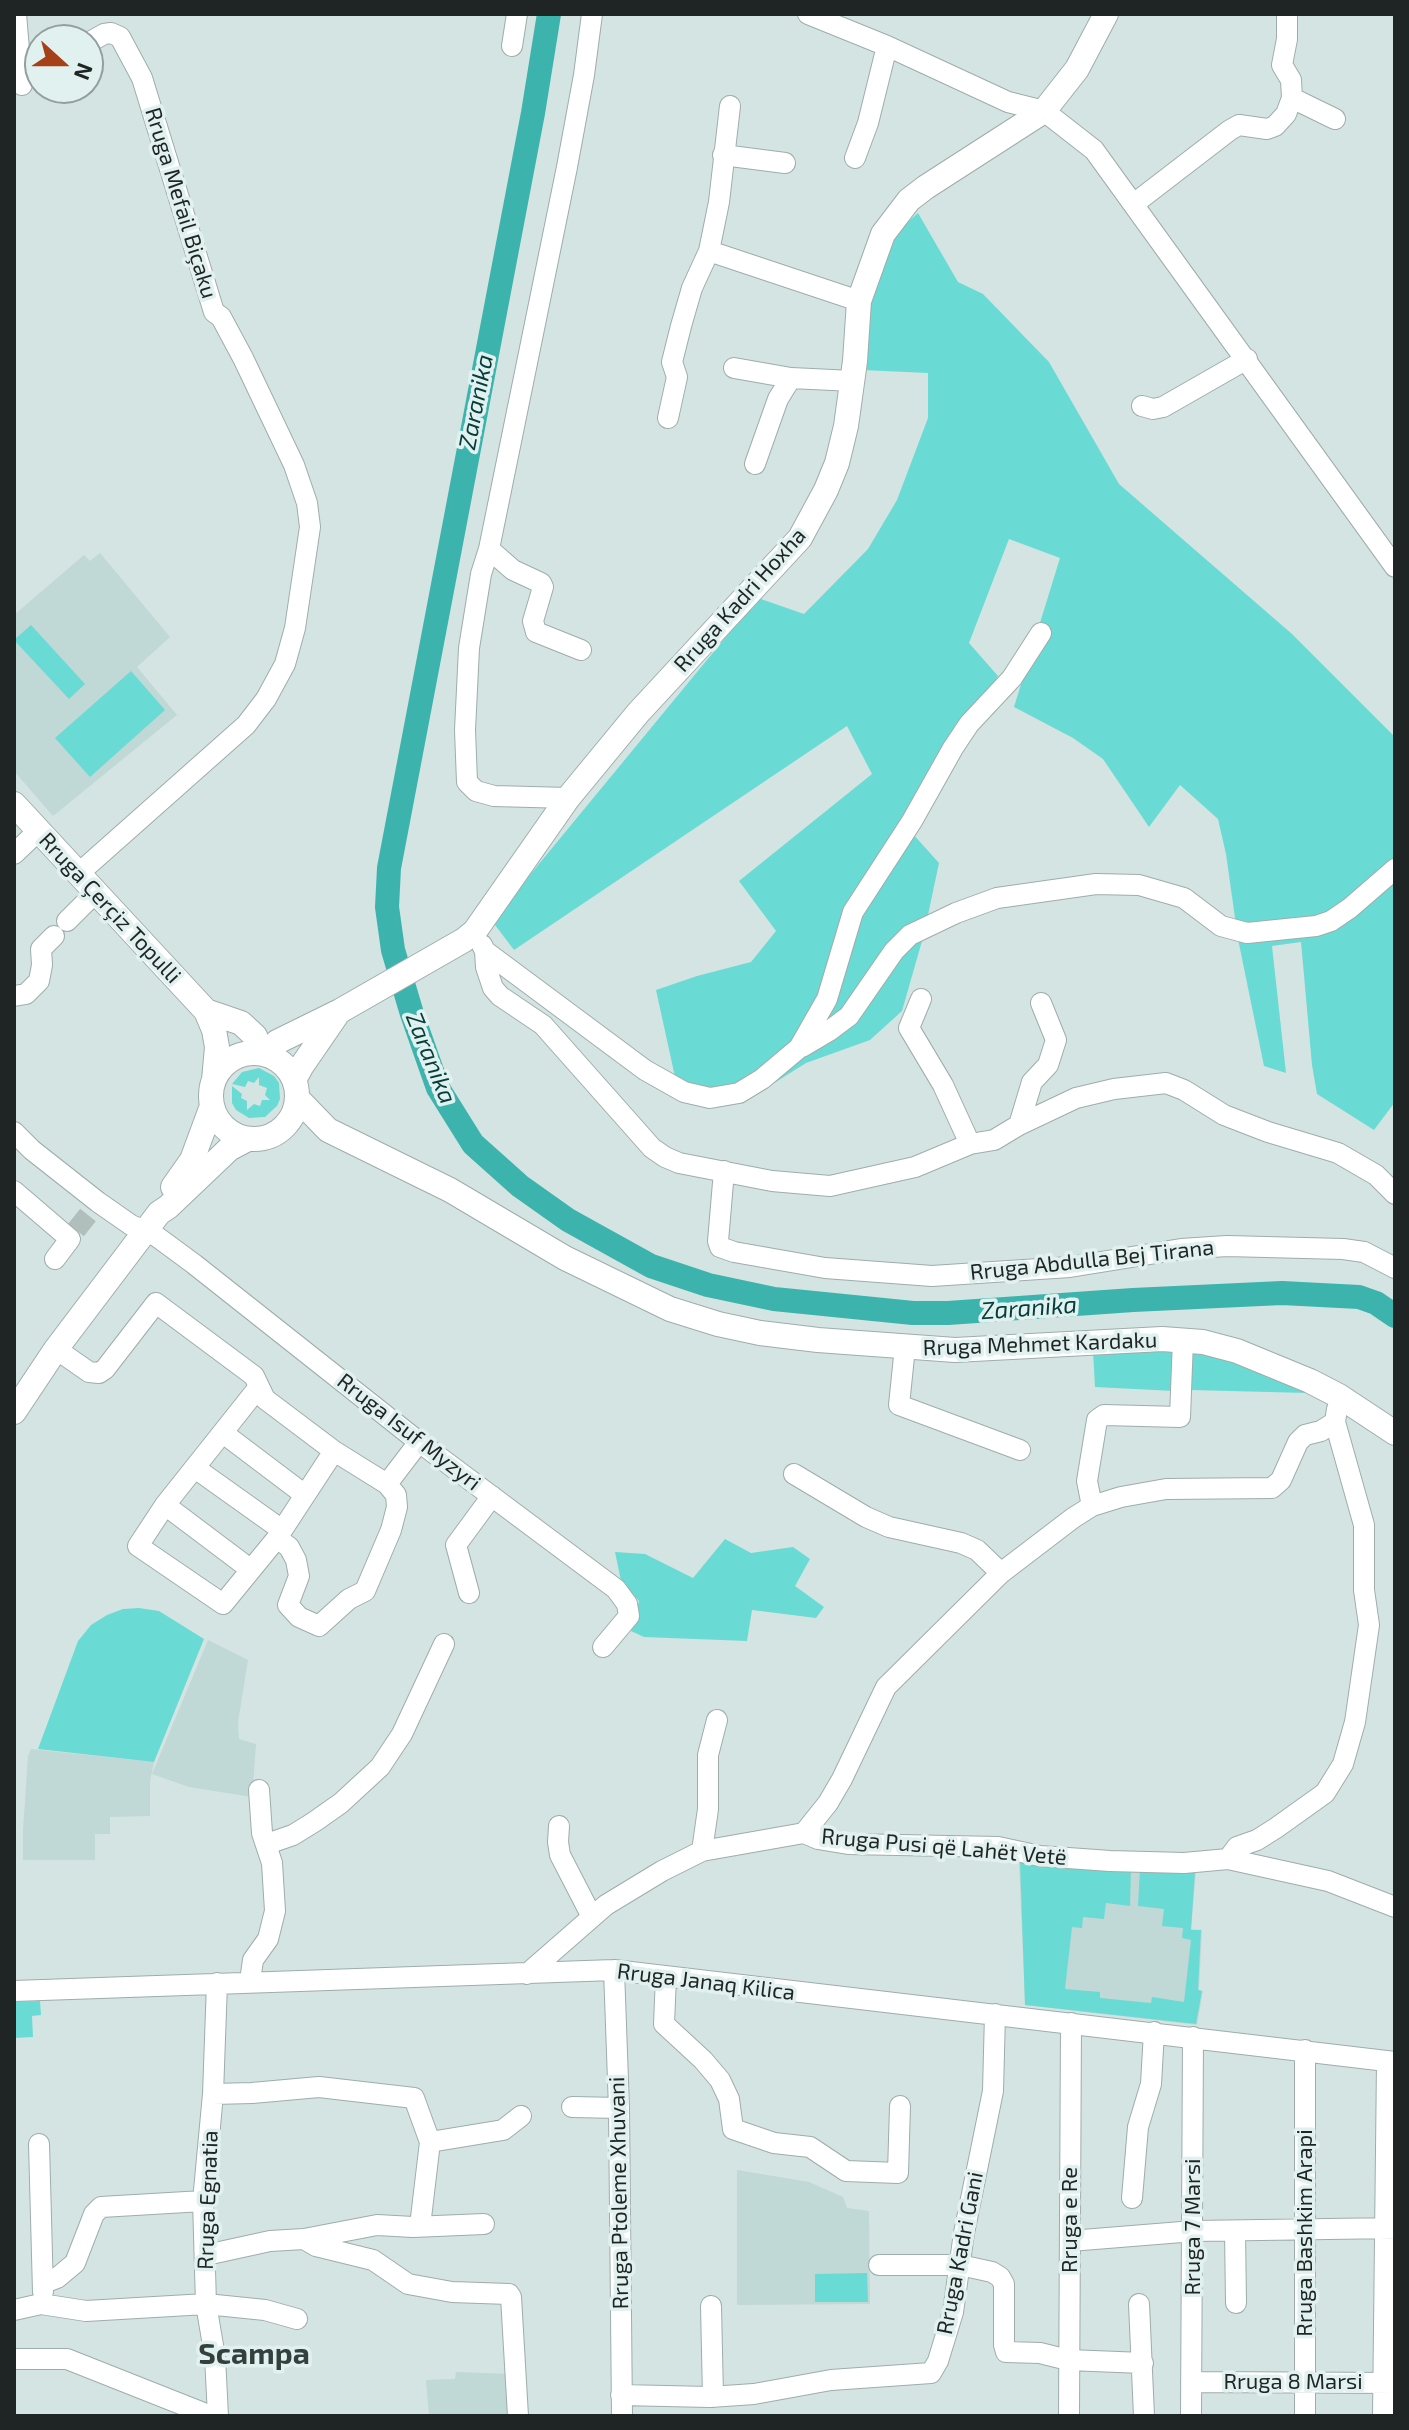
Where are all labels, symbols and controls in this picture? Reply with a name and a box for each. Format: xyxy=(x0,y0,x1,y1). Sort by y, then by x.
north arrow xyxy=(24,24,104,104)
text: N xyxy=(70,60,100,84)
street label: Rruga Mefail Biçaku xyxy=(139,104,223,302)
water label: Zaranika xyxy=(453,352,499,452)
street label: Rruga Kadri Hoxha xyxy=(668,523,812,677)
street label: Rruga Çerçiz Topulli xyxy=(34,827,186,989)
water label: Zaranika xyxy=(400,1008,462,1108)
street label: Rruga Abdulla Bej Tirana xyxy=(969,1234,1215,1286)
water label: Zaranika xyxy=(980,1290,1078,1326)
street label: Rruga Mehmet Kardaku xyxy=(922,1327,1158,1361)
street label: Rruga Isuf Myzyri xyxy=(332,1368,486,1496)
street label: Rruga Pusi që Lahët Vetë xyxy=(820,1823,1068,1871)
street label: Rruga Janaq Kilica xyxy=(615,1958,797,2006)
street label: Rruga Ptoleme Xhuvani xyxy=(604,2076,634,2310)
street label: Rruga Bashkim Arapi xyxy=(1292,2129,1318,2337)
street label: Rruga Egnatia xyxy=(192,2130,224,2270)
street label: Rruga 7 Marsi xyxy=(1180,2158,1206,2296)
street label: Rruga e Re xyxy=(1057,2167,1083,2273)
street label: Rruga Kadri Gani xyxy=(931,2169,989,2337)
district label: Scampa xyxy=(198,2336,310,2372)
street label: Rruga 8 Marsi xyxy=(1223,2369,1363,2395)

